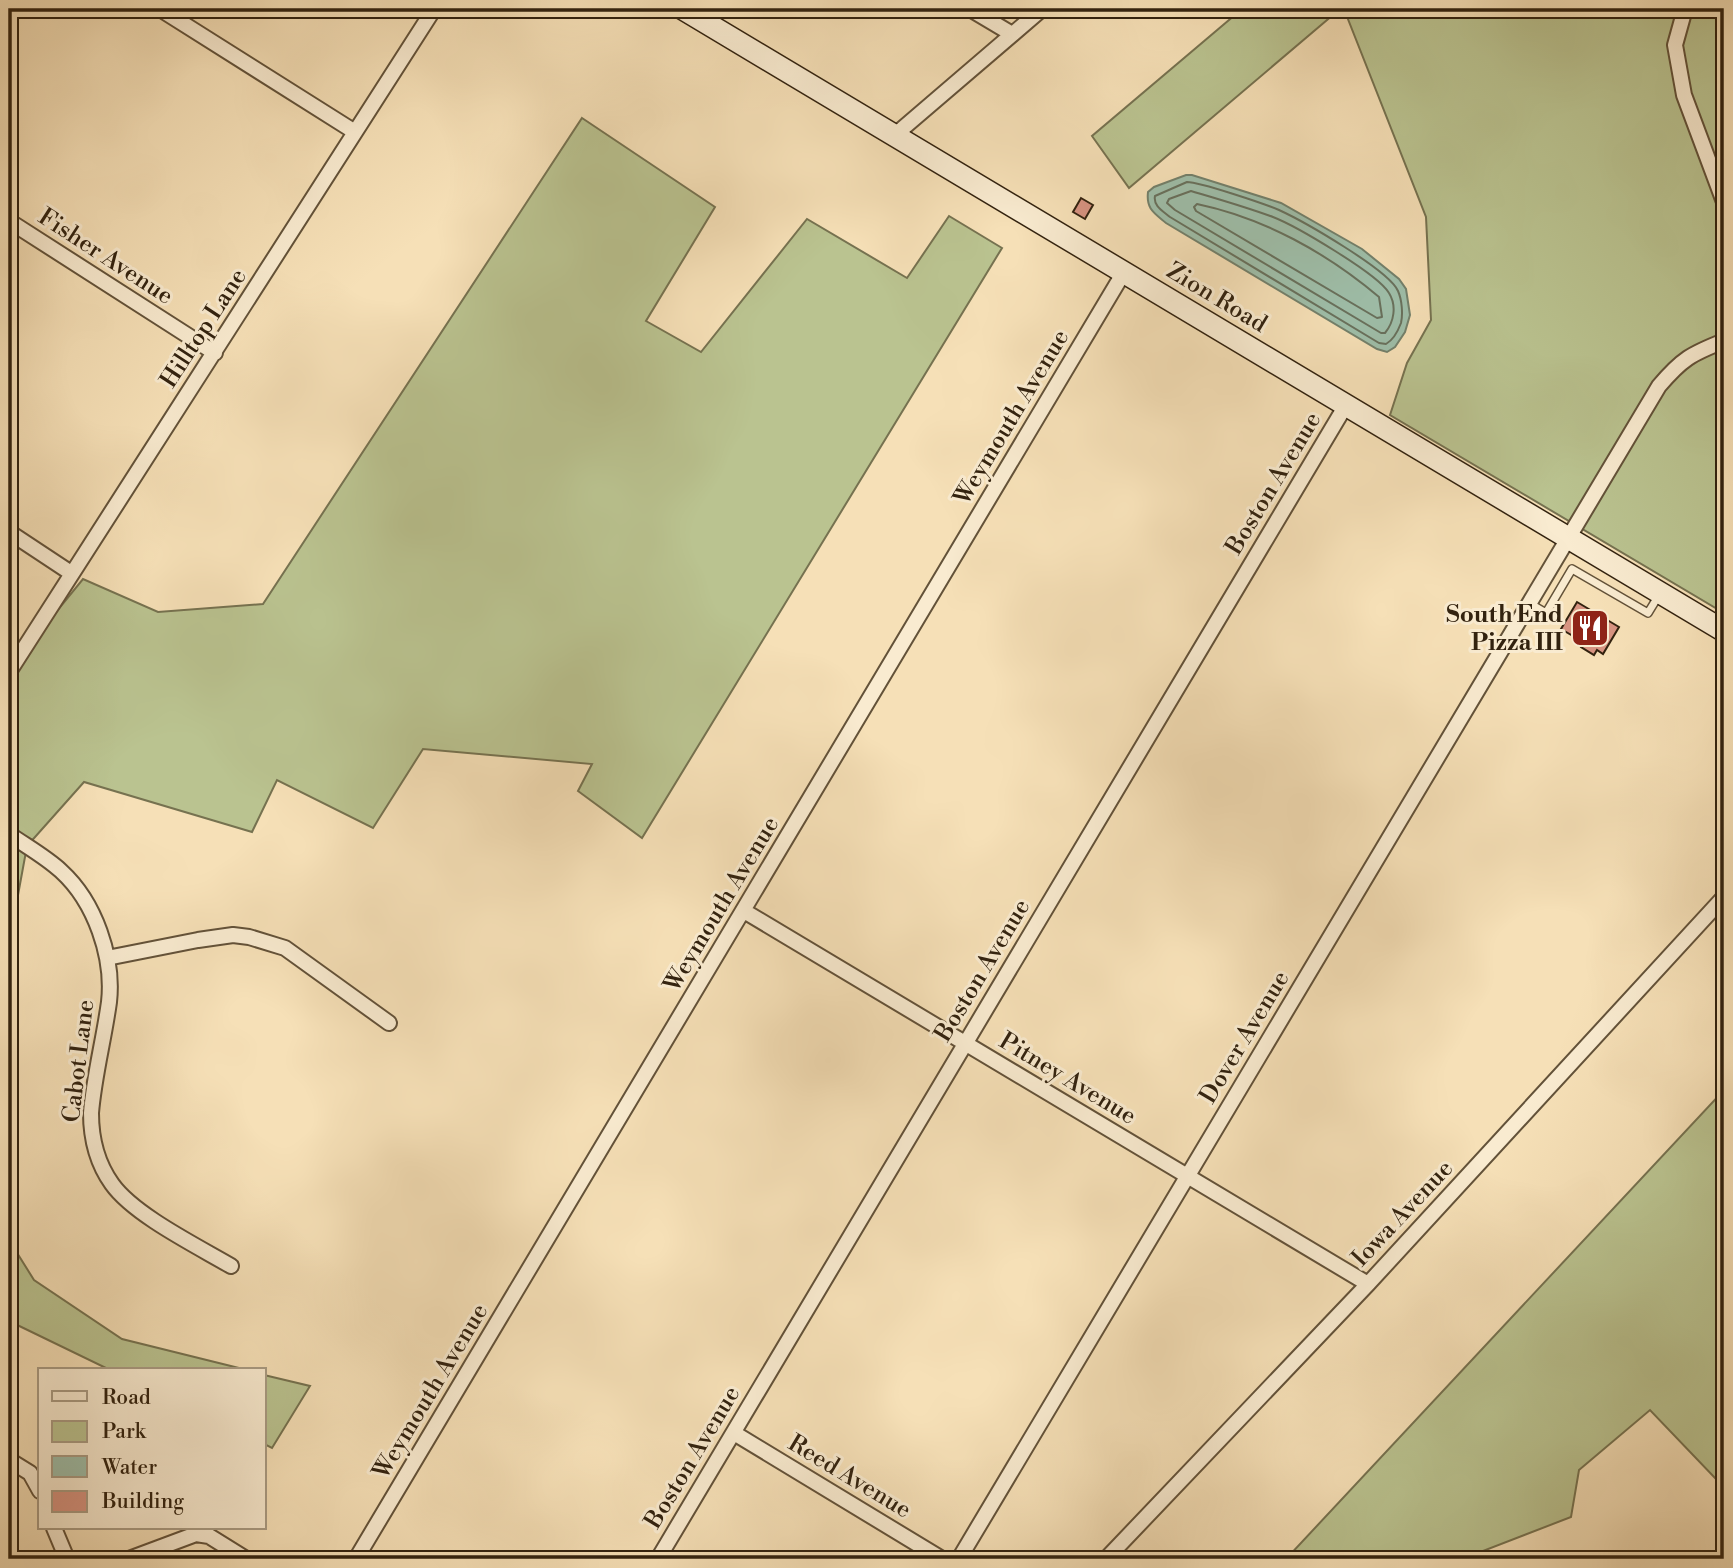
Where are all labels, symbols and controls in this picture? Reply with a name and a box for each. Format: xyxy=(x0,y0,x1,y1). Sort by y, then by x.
street label: Fisher Avenue xyxy=(32,202,179,312)
street label: Zion Road xyxy=(1161,256,1272,340)
street label: Hilltop Lane xyxy=(154,263,254,394)
street label: Weymouth Avenue xyxy=(947,324,1076,511)
street label: Boston Avenue xyxy=(1219,407,1328,561)
place label: South End Pizza III xyxy=(1446,600,1563,658)
restaurant icon: South End Pizza III xyxy=(1569,607,1611,649)
street label: Weymouth Avenue xyxy=(657,811,786,998)
street label: Boston Avenue xyxy=(928,894,1037,1048)
street label: Dover Avenue xyxy=(1193,966,1296,1109)
street label: Cabot Lane xyxy=(57,998,101,1124)
street label: Pitney Avenue xyxy=(994,1026,1141,1132)
street label: Iowa Avenue xyxy=(1346,1154,1460,1273)
street label: Weymouth Avenue xyxy=(366,1298,495,1485)
legend xyxy=(38,1368,266,1530)
street label: Boston Avenue xyxy=(638,1381,747,1535)
text: Road xyxy=(102,1385,151,1411)
text: Park xyxy=(102,1419,147,1445)
street label: Reed Avenue xyxy=(782,1428,916,1525)
text: Water xyxy=(101,1455,157,1481)
text: Building xyxy=(101,1489,184,1515)

